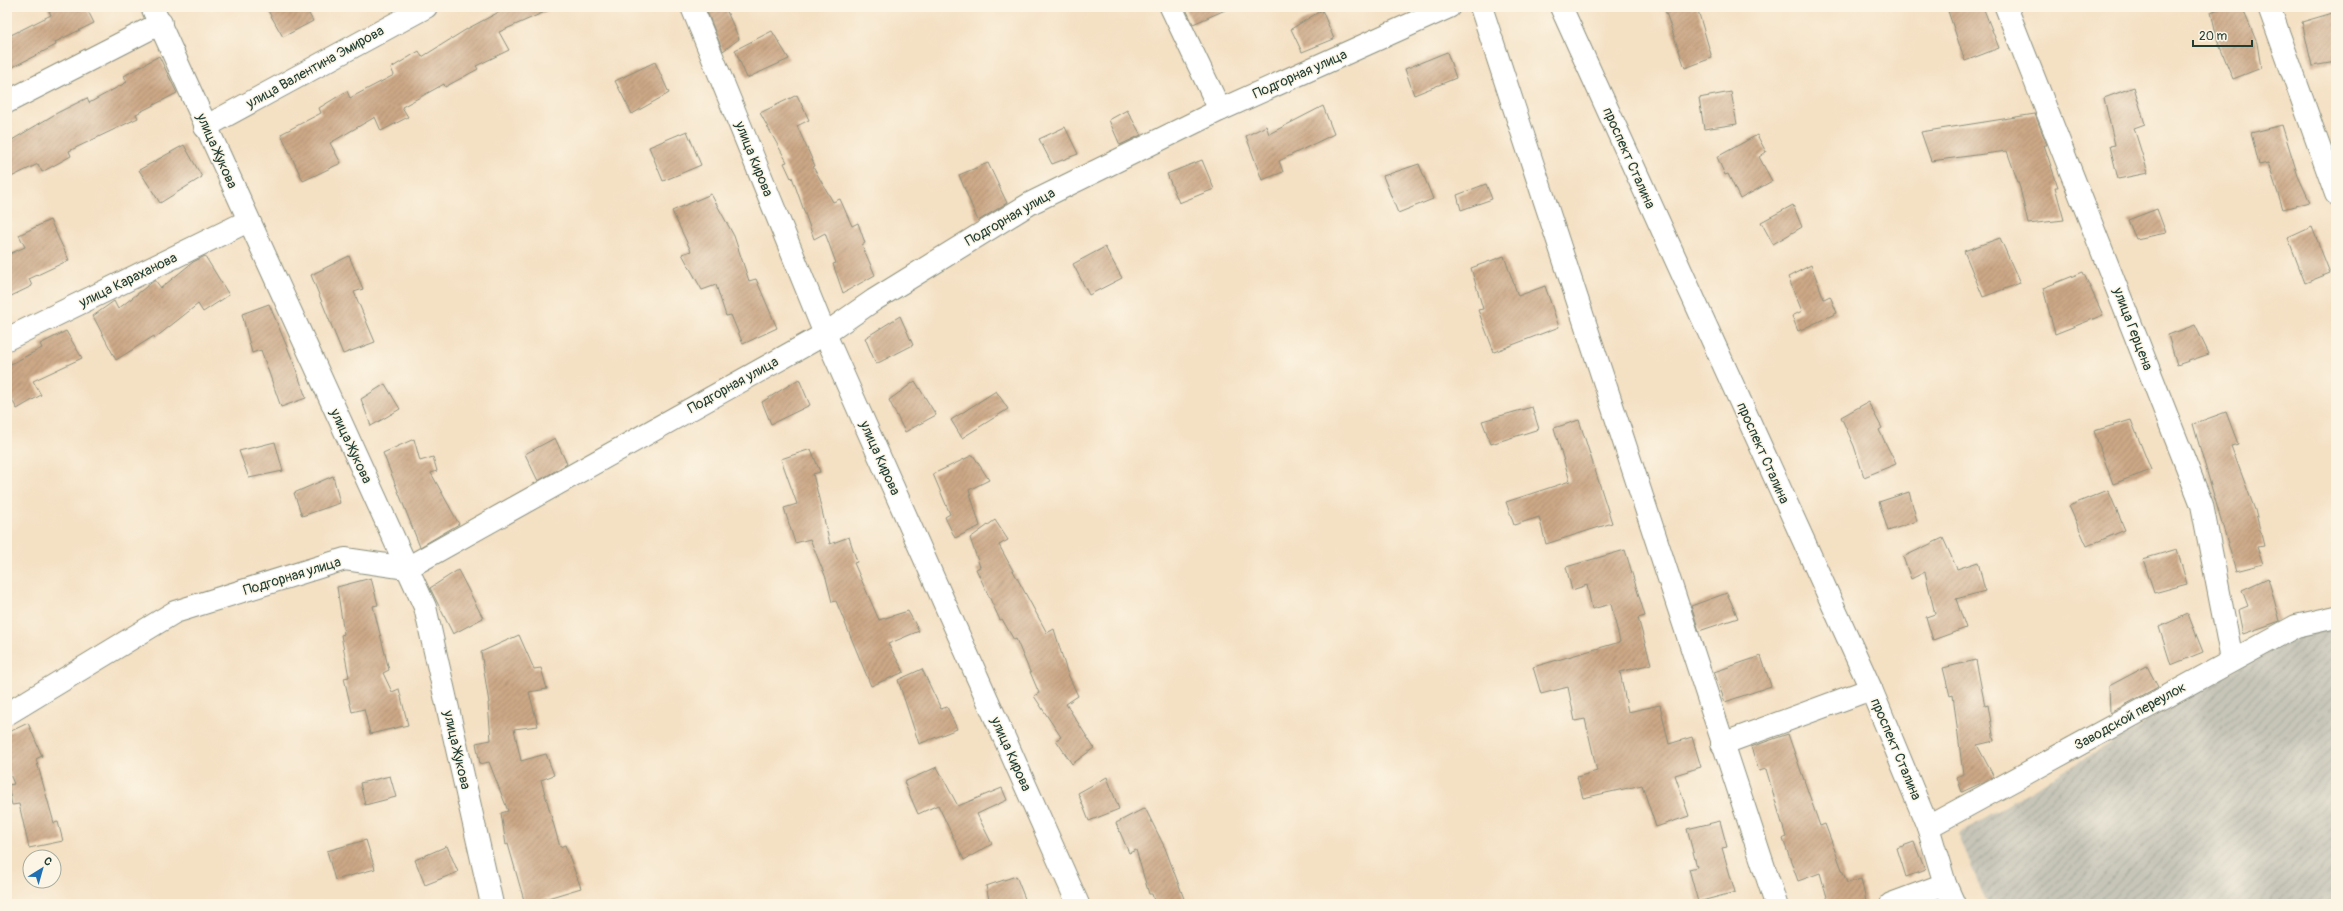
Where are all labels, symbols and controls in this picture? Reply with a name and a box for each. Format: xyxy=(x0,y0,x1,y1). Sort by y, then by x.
street label: улица Валентина Эмирова xyxy=(242,22,387,112)
scale bar xyxy=(2193,22,2252,48)
text: 20 m xyxy=(2199,29,2228,44)
street label: Подгорная улица xyxy=(1250,46,1350,102)
street label: проспект Сталина xyxy=(1599,105,1659,211)
street label: улица Жукова xyxy=(192,110,241,191)
street label: улица Кирова xyxy=(731,118,777,199)
street label: Подгорная улица xyxy=(962,184,1058,250)
street label: улица Караханова xyxy=(75,249,180,312)
street label: улица Герцена xyxy=(2109,284,2157,373)
street label: Подгорная улица xyxy=(685,353,781,417)
street label: проспект Сталина xyxy=(1733,400,1793,506)
street label: улица Жукова xyxy=(326,405,376,486)
street label: улица Кирова xyxy=(856,417,904,498)
street label: Подгорная улица xyxy=(241,553,343,599)
street label: Заводской переулок xyxy=(2071,678,2189,754)
street label: проспект Сталина xyxy=(1867,696,1925,802)
street label: улица Жукова xyxy=(439,708,474,791)
street label: улица Кирова xyxy=(987,713,1035,794)
north arrow xyxy=(22,849,62,889)
text: С xyxy=(41,854,55,869)

